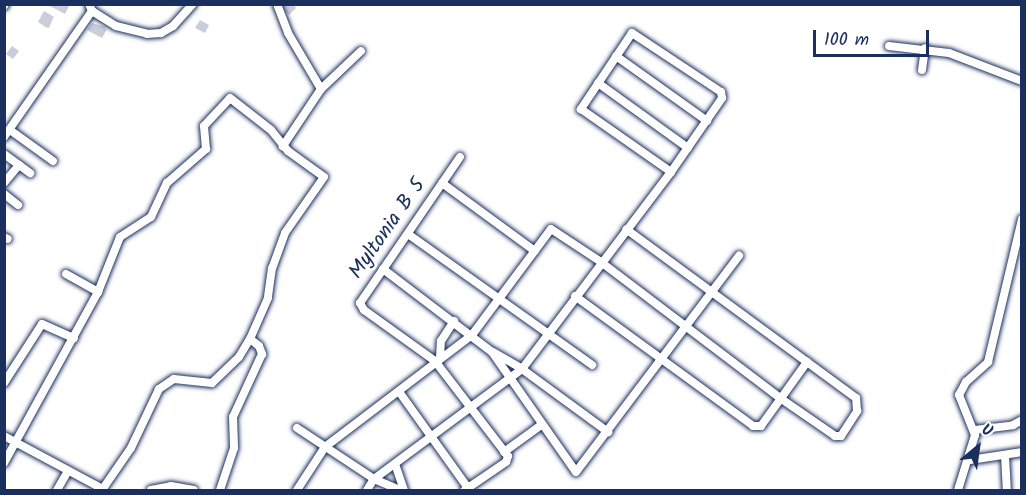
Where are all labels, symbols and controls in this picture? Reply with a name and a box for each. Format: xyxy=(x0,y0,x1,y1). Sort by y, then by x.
scale bar xyxy=(816,18,932,56)
text: 100 m xyxy=(824,26,869,55)
street label: Myltonia B 5 xyxy=(344,174,432,284)
north arrow xyxy=(948,417,1008,477)
text: U xyxy=(977,418,997,444)

